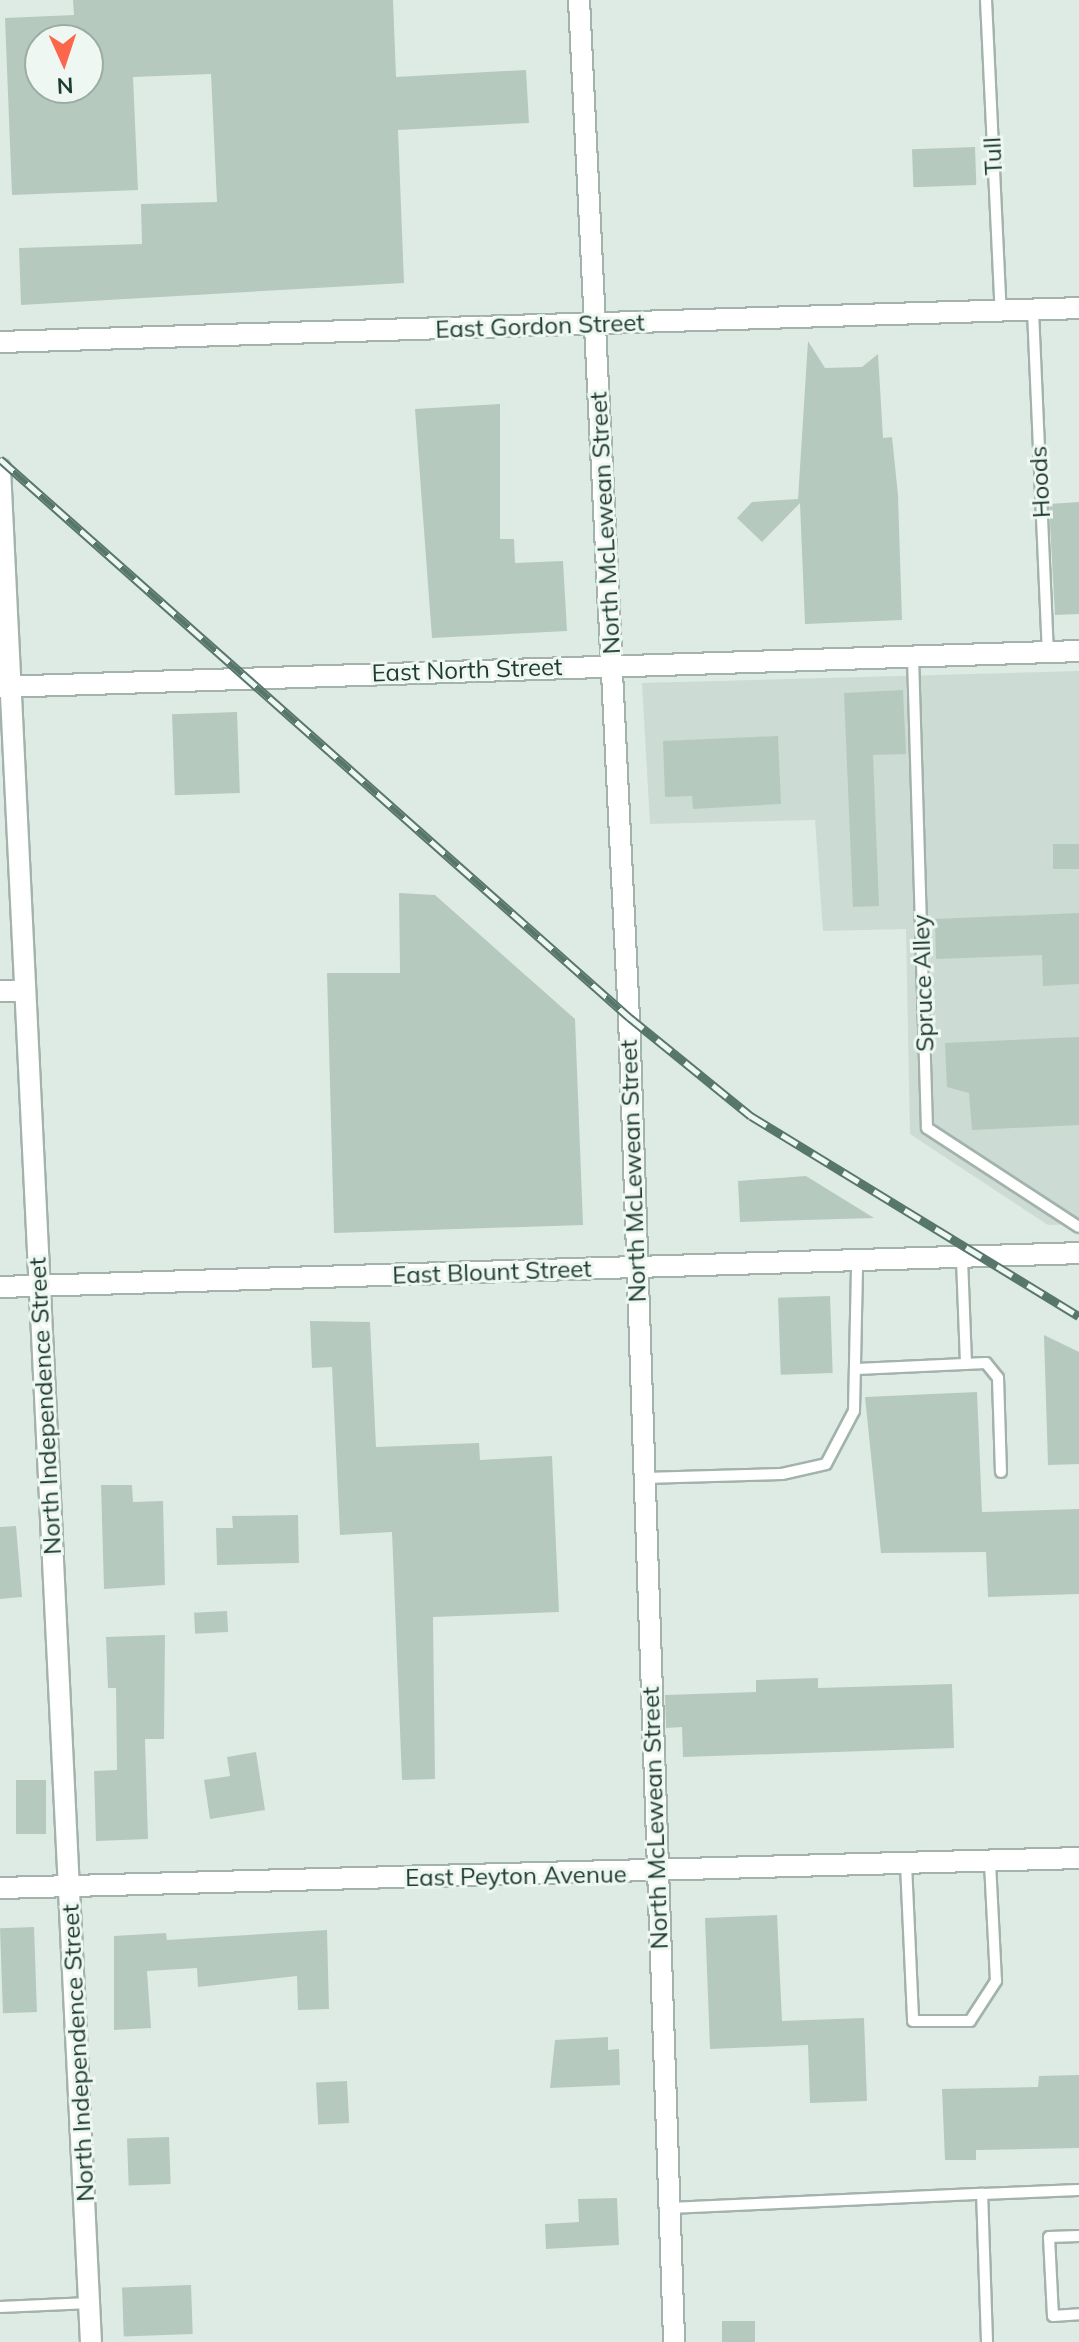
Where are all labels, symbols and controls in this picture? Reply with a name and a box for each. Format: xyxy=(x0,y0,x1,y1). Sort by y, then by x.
north arrow xyxy=(24,24,104,104)
text: N xyxy=(56,72,74,100)
street label: Tull xyxy=(978,136,1008,176)
street label: East Gordon Street xyxy=(435,308,645,344)
street label: North McLewean Street xyxy=(584,391,626,655)
street label: Hoods xyxy=(1024,445,1056,519)
street label: East North Street xyxy=(371,652,563,688)
street label: Spruce Alley xyxy=(906,914,940,1052)
street label: North McLewean Street xyxy=(614,1039,652,1303)
street label: East Blount Street xyxy=(392,1254,592,1290)
street label: North Independence Street xyxy=(23,1257,67,1555)
street label: North McLewean Street xyxy=(636,1686,674,1950)
street label: East Peyton Avenue xyxy=(405,1860,627,1892)
street label: North Independence Street xyxy=(56,1904,100,2202)

